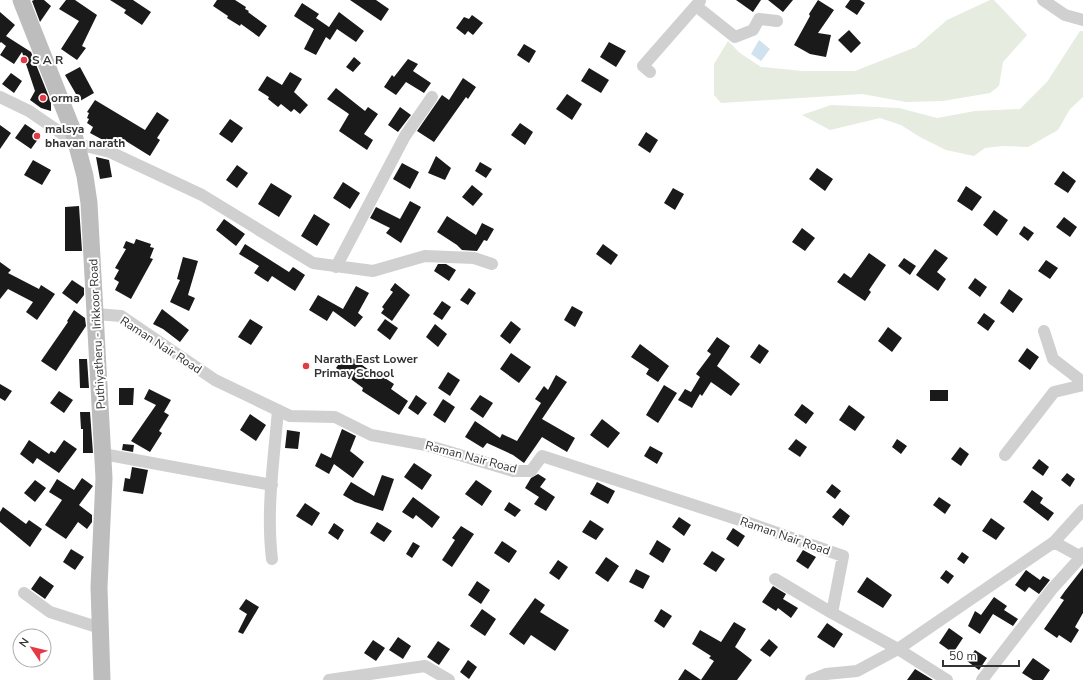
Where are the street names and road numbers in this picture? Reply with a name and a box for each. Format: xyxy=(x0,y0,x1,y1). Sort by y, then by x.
street label: Puthiyatheru - Irikkoor Road xyxy=(85,258,109,410)
street label: Raman Nair Road xyxy=(117,313,205,377)
street label: Raman Nair Road xyxy=(423,437,519,477)
street label: Raman Nair Road xyxy=(738,513,832,559)

